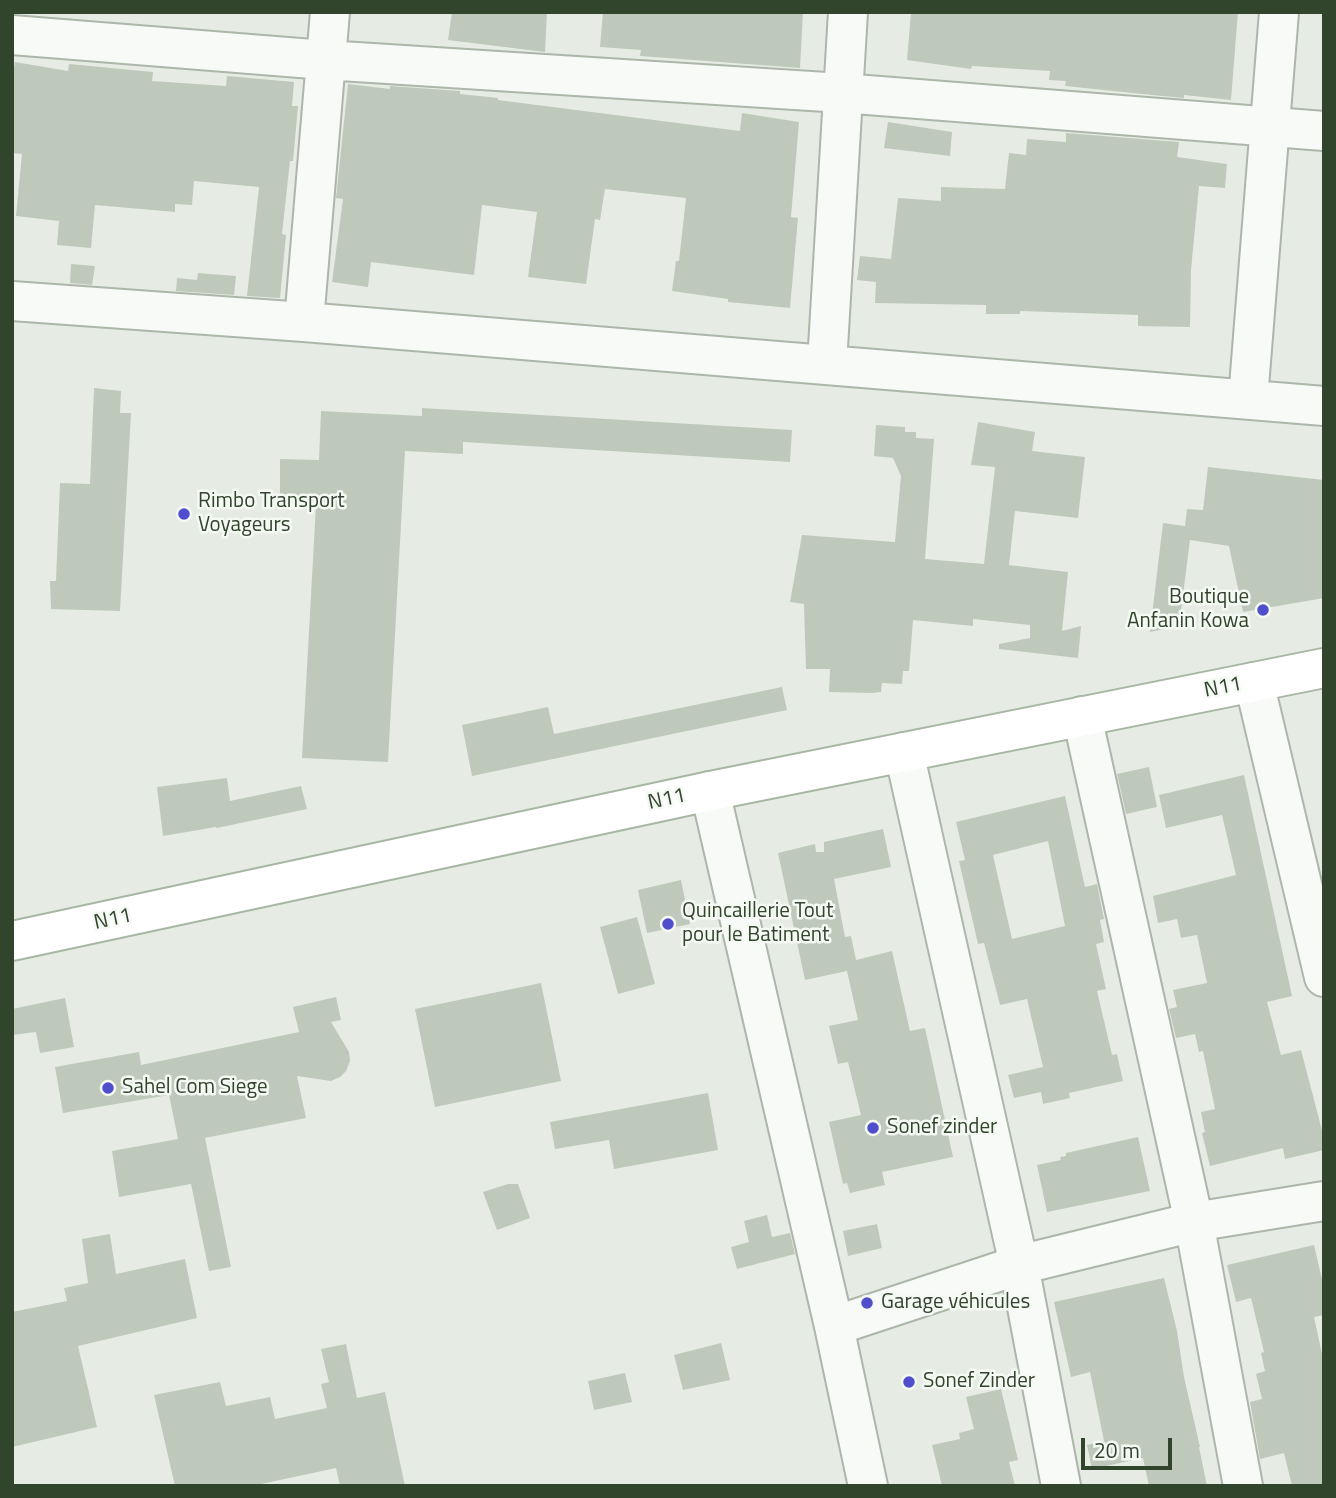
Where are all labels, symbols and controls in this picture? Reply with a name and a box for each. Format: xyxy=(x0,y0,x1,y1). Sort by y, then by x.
place label: Rimbo Transport Voyageurs xyxy=(198,489,345,539)
marker: Rimbo Transport Voyageurs xyxy=(176,506,192,522)
place label: Boutique Anfanin Kowa xyxy=(1127,585,1249,635)
marker: Boutique Anfanin Kowa xyxy=(1255,602,1271,618)
street label: N11 xyxy=(1202,672,1244,704)
street label: N11 xyxy=(646,784,688,816)
place label: Quincaillerie Tout pour le Batiment xyxy=(682,899,833,949)
street label: N11 xyxy=(92,904,134,936)
marker: Quincaillerie Tout pour le Batiment xyxy=(660,916,676,932)
place label: Sahel Com Siege xyxy=(122,1075,268,1101)
marker: Sahel Com Siege xyxy=(100,1080,116,1096)
place label: Sonef zinder xyxy=(887,1115,997,1141)
marker: Sonef zinder xyxy=(865,1120,881,1136)
place label: Garage véhicules xyxy=(881,1290,1030,1316)
marker: Garage véhicules xyxy=(859,1295,875,1311)
place label: Sonef Zinder xyxy=(923,1369,1035,1395)
marker: Sonef Zinder xyxy=(901,1374,917,1390)
scale bar xyxy=(1084,1424,1175,1468)
text: 20 m xyxy=(1094,1434,1140,1466)

